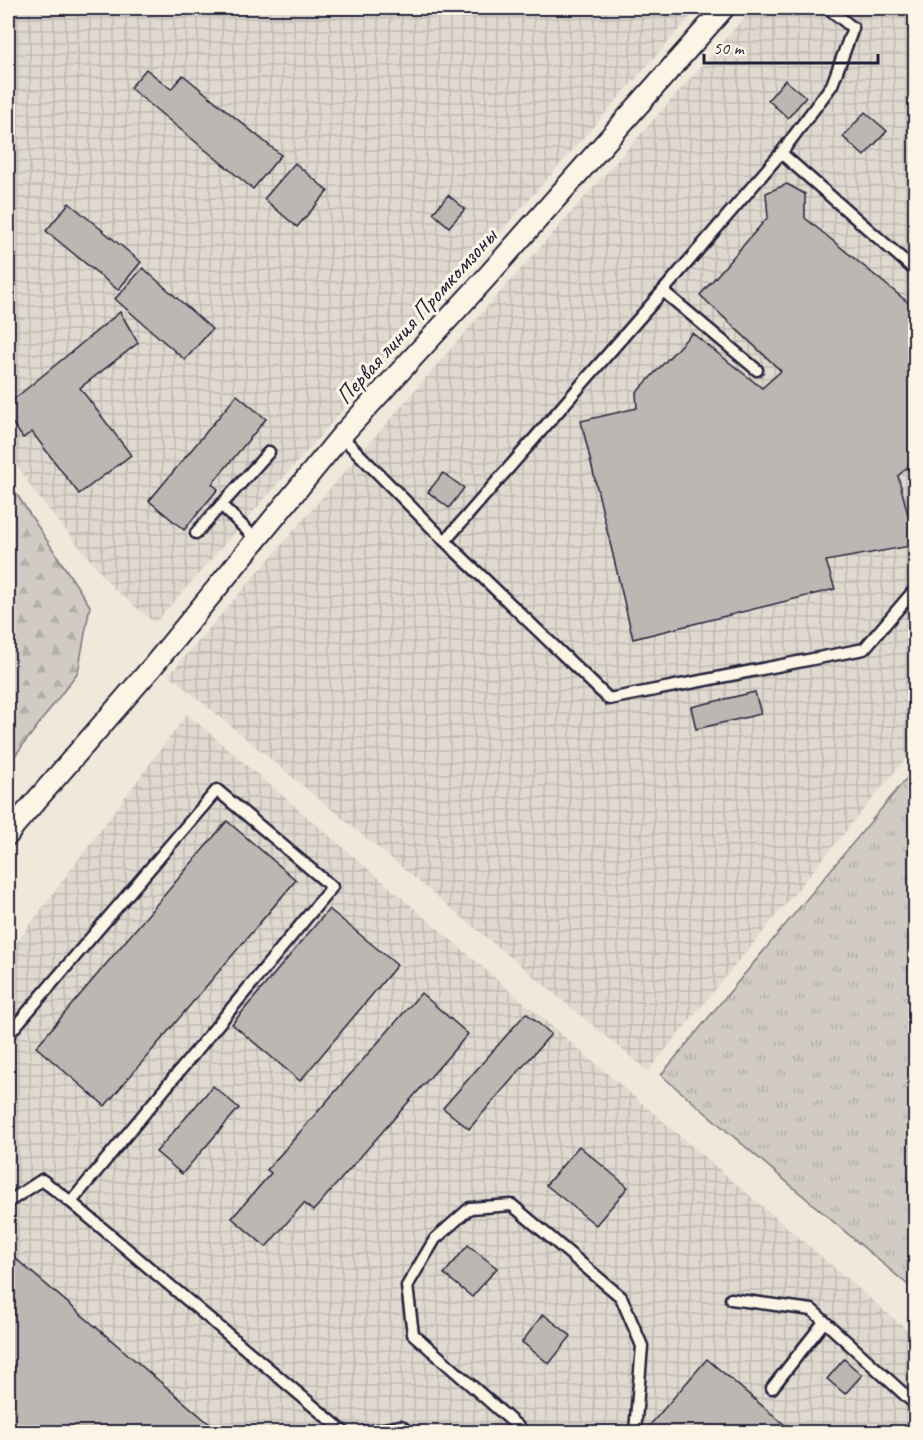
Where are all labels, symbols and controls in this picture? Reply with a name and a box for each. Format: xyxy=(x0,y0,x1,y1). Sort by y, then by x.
scale bar xyxy=(704,27,878,65)
text: 50 m xyxy=(713,37,746,59)
street label: Первая линия Промкомзоны xyxy=(329,220,505,410)

